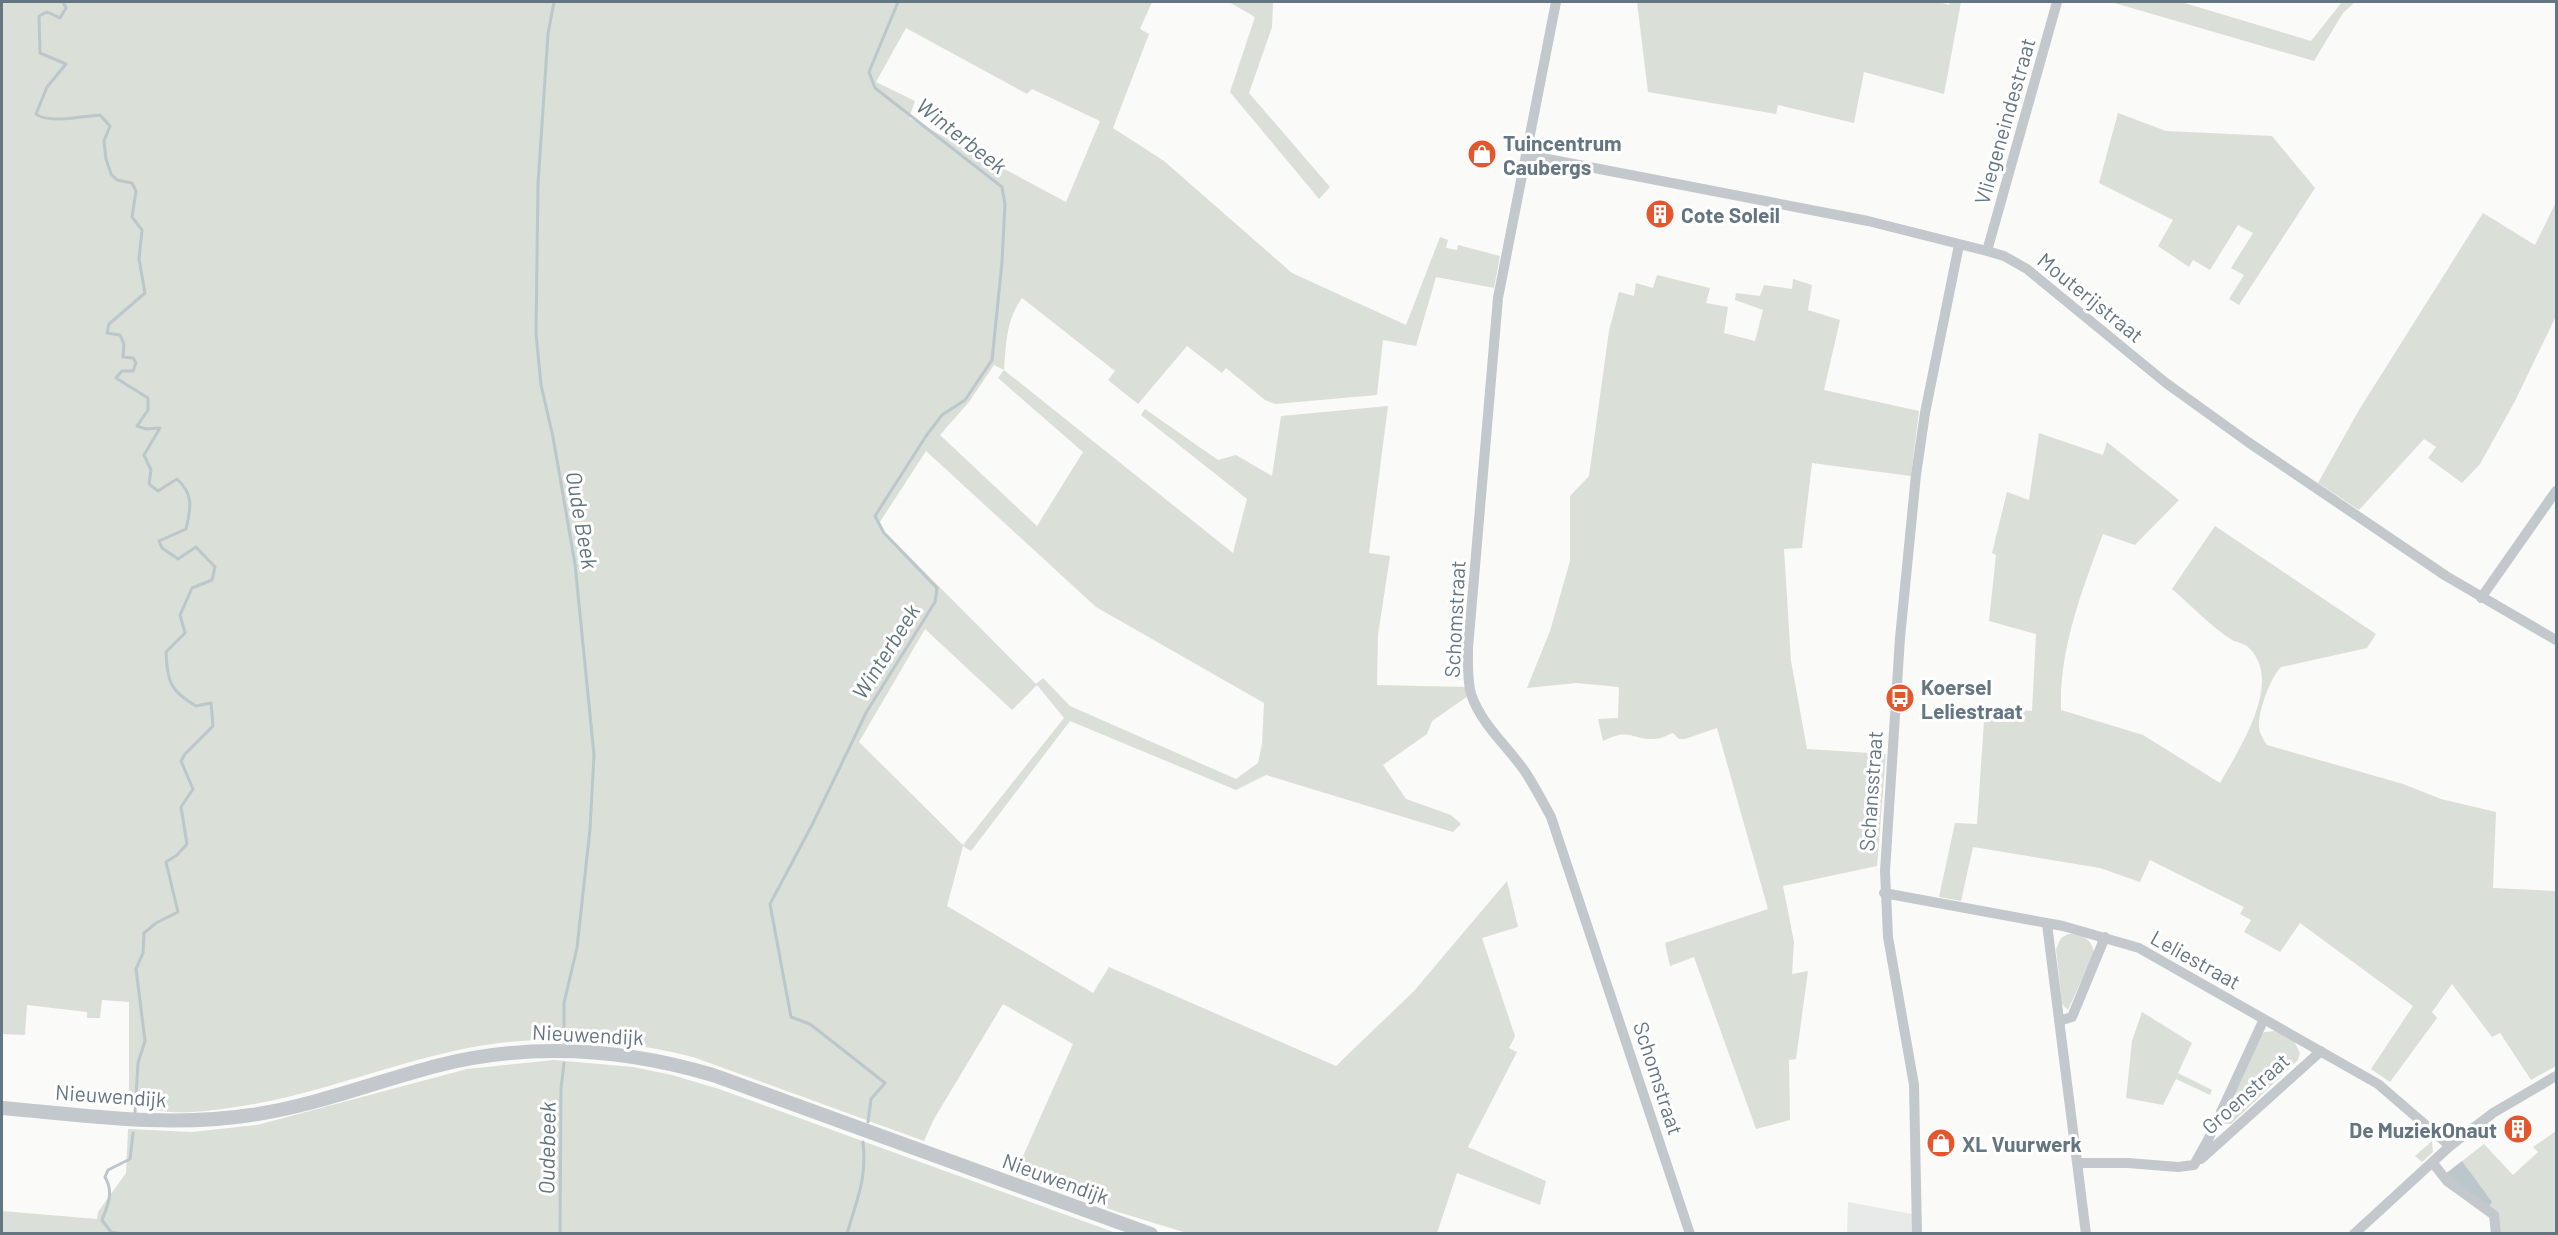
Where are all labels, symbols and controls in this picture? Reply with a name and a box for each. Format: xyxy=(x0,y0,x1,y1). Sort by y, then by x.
street label: Vliegeneindestraat xyxy=(1968,35,2040,207)
water label: Winterbeek xyxy=(912,92,1012,178)
place label: Tuincentrum Caubergs xyxy=(1503,130,1622,179)
shop icon: Tuincentrum Caubergs xyxy=(1466,138,1498,170)
building icon: Cote Soleil xyxy=(1644,198,1676,230)
place label: Cote Soleil xyxy=(1681,202,1780,227)
street label: Mouterijstraat xyxy=(2033,247,2149,347)
water label: Oude Beek xyxy=(562,469,604,571)
street label: Schomstraat xyxy=(1438,560,1470,678)
water label: Winterbeek xyxy=(846,598,925,703)
place label: Koersel Leliestraat xyxy=(1921,674,2023,723)
bus stop icon: Koersel Leliestraat xyxy=(1884,682,1916,714)
street label: Schansstraat xyxy=(1853,730,1887,852)
street label: Leliestraat xyxy=(2147,924,2245,994)
street label: Schomstraat xyxy=(1629,1018,1689,1138)
street label: Nieuwendijk xyxy=(532,1019,644,1049)
street label: Groenstraat xyxy=(2196,1047,2294,1139)
street label: Nieuwendijk xyxy=(54,1079,168,1111)
water label: Oudebeek xyxy=(532,1101,560,1195)
building icon: De MuziekOnaut xyxy=(2502,1113,2534,1145)
place label: De MuziekOnaut xyxy=(2349,1117,2497,1142)
shop icon: XL Vuurwerk xyxy=(1925,1127,1957,1159)
place label: XL Vuurwerk xyxy=(1962,1131,2082,1156)
street label: Nieuwendijk xyxy=(999,1147,1113,1209)

